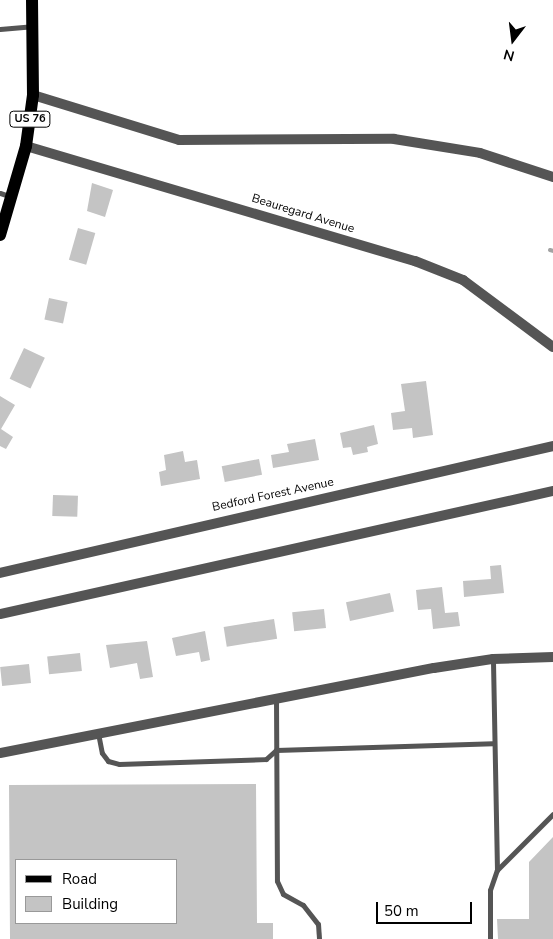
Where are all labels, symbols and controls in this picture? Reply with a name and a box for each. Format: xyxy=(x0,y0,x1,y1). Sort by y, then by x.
north arrow xyxy=(488,15,538,65)
text: N xyxy=(501,44,517,66)
road number: US 76 xyxy=(9,110,51,128)
street label: Beauregard Avenue xyxy=(250,192,356,236)
street label: Bedford Forest Avenue xyxy=(211,475,335,515)
legend xyxy=(15,859,178,924)
text: Road xyxy=(62,869,97,889)
scale bar xyxy=(378,892,474,924)
text: Building xyxy=(62,894,118,914)
text: 50 m xyxy=(384,901,419,921)

